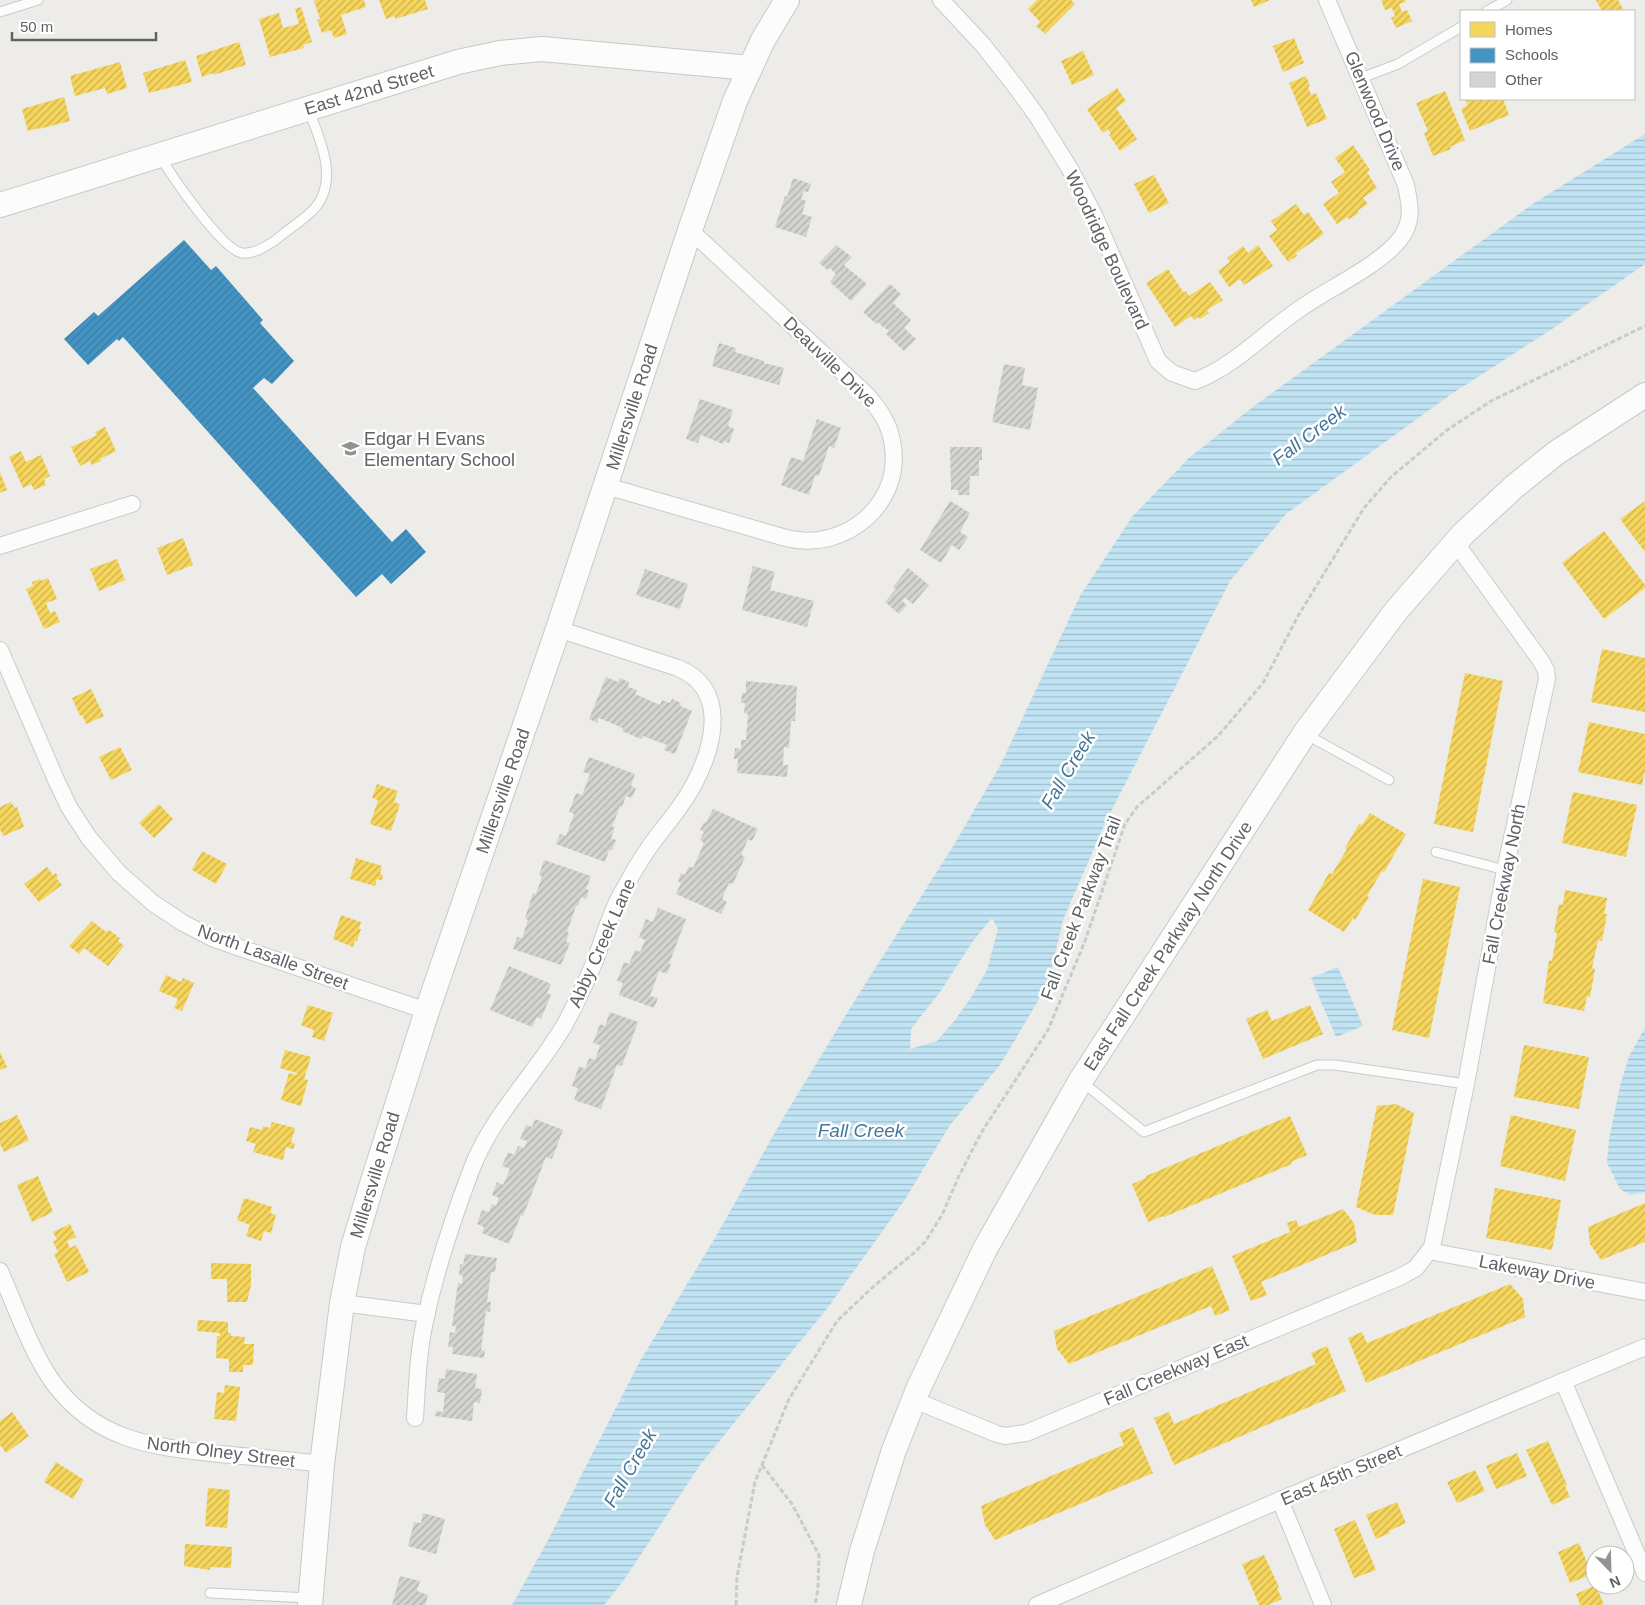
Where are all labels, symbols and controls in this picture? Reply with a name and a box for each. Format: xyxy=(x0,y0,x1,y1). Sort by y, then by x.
scale bar xyxy=(12,10,156,42)
legend xyxy=(1460,10,1635,100)
text: 50 m xyxy=(20,18,53,35)
text: Homes xyxy=(1505,21,1553,38)
text: Schools xyxy=(1505,46,1558,63)
street label: Glenwood Drive xyxy=(1341,48,1409,174)
street label: East 42nd Street xyxy=(302,61,436,119)
text: Other xyxy=(1505,71,1543,88)
street label: Woodridge Boulevard xyxy=(1061,167,1153,333)
street label: Deauville Drive xyxy=(780,313,880,411)
street label: Millersville Road xyxy=(602,342,662,472)
water label: Fall Creek xyxy=(1268,400,1351,469)
place label: Edgar H Evans Elementary School xyxy=(364,429,515,470)
school or university icon: Edgar H Evans Elementary School xyxy=(340,439,360,459)
street label: Millersville Road xyxy=(472,726,534,856)
water label: Fall Creek xyxy=(1037,726,1100,813)
street label: Fall Creekway North xyxy=(1479,802,1529,966)
street label: Fall Creek Parkway Trail xyxy=(1037,813,1125,1003)
street label: East Fall Creek Parkway North Drive xyxy=(1080,818,1256,1074)
street label: Abby Creek Lane xyxy=(565,875,639,1011)
street label: North Lasalle Street xyxy=(195,920,351,994)
street label: Millersville Road xyxy=(346,1109,404,1241)
water label: Fall Creek xyxy=(818,1120,906,1141)
street label: Lakeway Drive xyxy=(1477,1251,1597,1293)
street label: Fall Creekway East xyxy=(1101,1331,1251,1409)
water label: Fall Creek xyxy=(599,1424,661,1511)
street label: North Olney Street xyxy=(146,1433,296,1471)
street label: East 45th Street xyxy=(1278,1441,1404,1509)
north arrow xyxy=(1585,1545,1635,1595)
text: N xyxy=(1607,1573,1623,1591)

